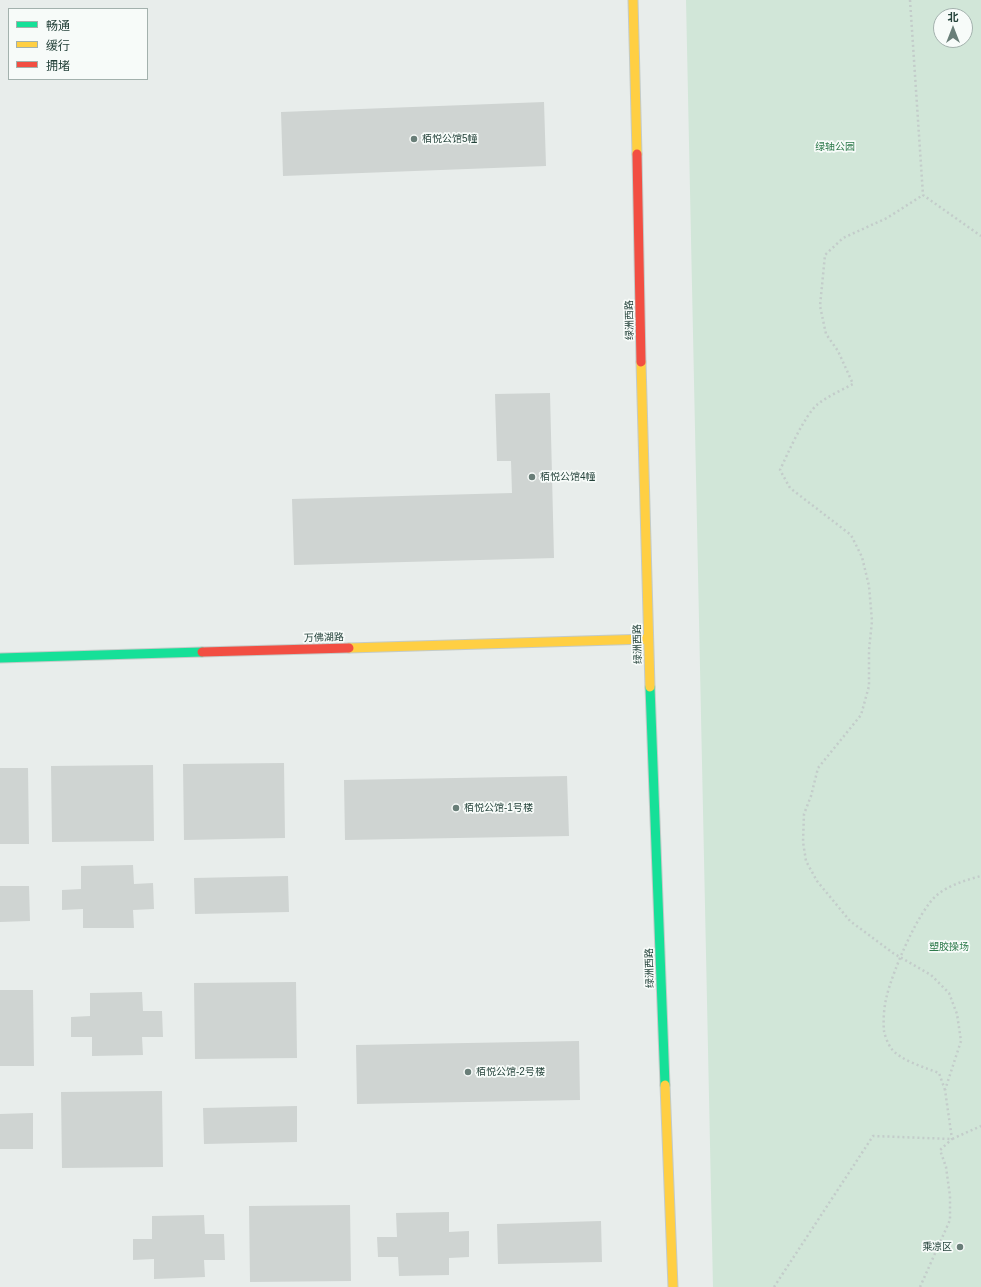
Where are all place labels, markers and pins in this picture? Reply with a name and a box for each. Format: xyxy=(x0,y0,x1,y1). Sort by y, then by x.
place label: 栢悦公馆5幢 xyxy=(422,133,478,145)
marker: 栢悦公馆5幢 xyxy=(409,134,419,144)
place label: 栢悦公馆4幢 xyxy=(540,471,596,483)
marker: 栢悦公馆4幢 xyxy=(527,472,537,482)
place label: 栢悦公馆-1号楼 xyxy=(464,802,533,814)
marker: 栢悦公馆-1号楼 xyxy=(451,803,461,813)
place label: 栢悦公馆-2号楼 xyxy=(476,1066,545,1078)
marker: 栢悦公馆-2号楼 xyxy=(463,1067,473,1077)
place label: 乘凉区 xyxy=(922,1241,952,1253)
marker: 乘凉区 xyxy=(955,1242,965,1252)

